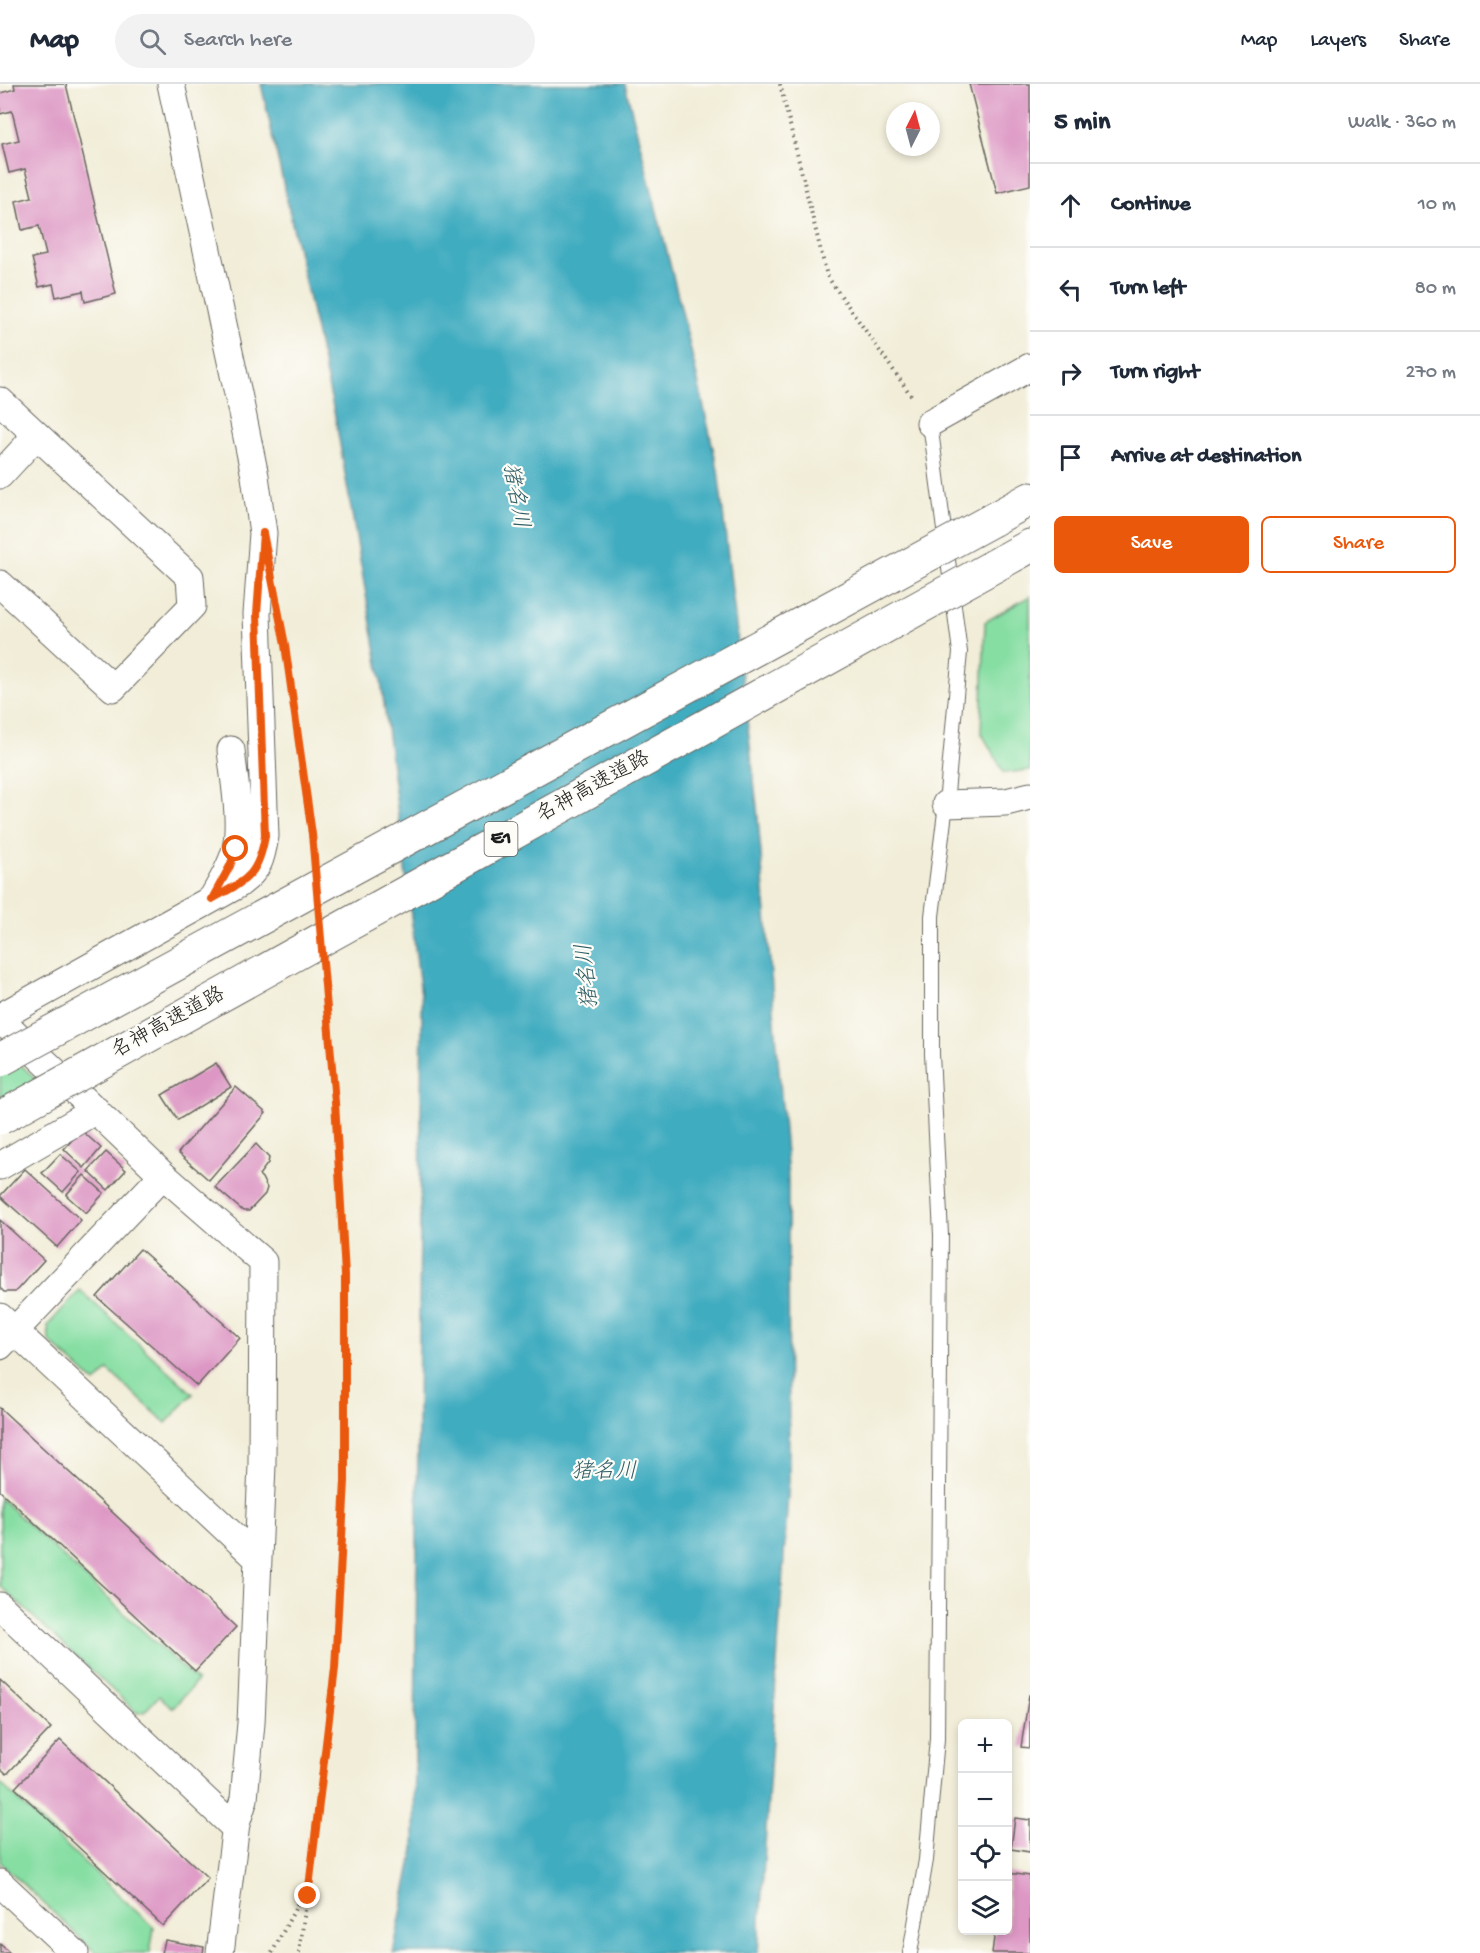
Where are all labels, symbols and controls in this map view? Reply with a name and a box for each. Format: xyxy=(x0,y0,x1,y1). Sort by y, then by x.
search box xyxy=(115,14,535,68)
text: Map xyxy=(30,25,79,58)
icon: search xyxy=(136,25,169,58)
text: Search here xyxy=(184,28,292,54)
text: Map xyxy=(1241,29,1277,54)
text: Layers xyxy=(1310,29,1366,54)
text: Share xyxy=(1399,29,1450,54)
north arrow xyxy=(886,102,940,156)
text: 5 min xyxy=(1054,108,1110,139)
text: Walk · 360 m xyxy=(1348,112,1456,135)
icon: ahead xyxy=(1054,189,1087,222)
text: Continue xyxy=(1111,192,1191,218)
text: 10 m xyxy=(1418,194,1456,217)
icon: left xyxy=(1054,273,1087,306)
text: Turn left xyxy=(1111,276,1185,302)
text: 80 m xyxy=(1415,278,1456,301)
icon: right xyxy=(1054,357,1087,390)
text: Turn right xyxy=(1111,360,1199,386)
text: 270 m xyxy=(1406,362,1456,385)
icon: arrive xyxy=(1054,441,1087,474)
text: Arrive at destination xyxy=(1111,444,1301,470)
water label: 猪名川 xyxy=(495,461,534,531)
button: Save xyxy=(1054,516,1249,573)
button: Share xyxy=(1261,516,1456,573)
street label: 名神高速道路 xyxy=(532,745,655,829)
road number: E1 xyxy=(484,822,518,856)
route start xyxy=(222,835,248,861)
water label: 猪名川 xyxy=(572,942,605,1010)
street label: 名神高速道路 xyxy=(107,981,230,1065)
water label: 猪名川 xyxy=(571,1459,637,1486)
map controls xyxy=(958,1719,1012,1935)
button: + xyxy=(958,1719,1012,1773)
button: − xyxy=(958,1773,1012,1827)
button: locate xyxy=(958,1827,1012,1881)
button: layers xyxy=(958,1881,1012,1935)
route end xyxy=(294,1882,320,1908)

